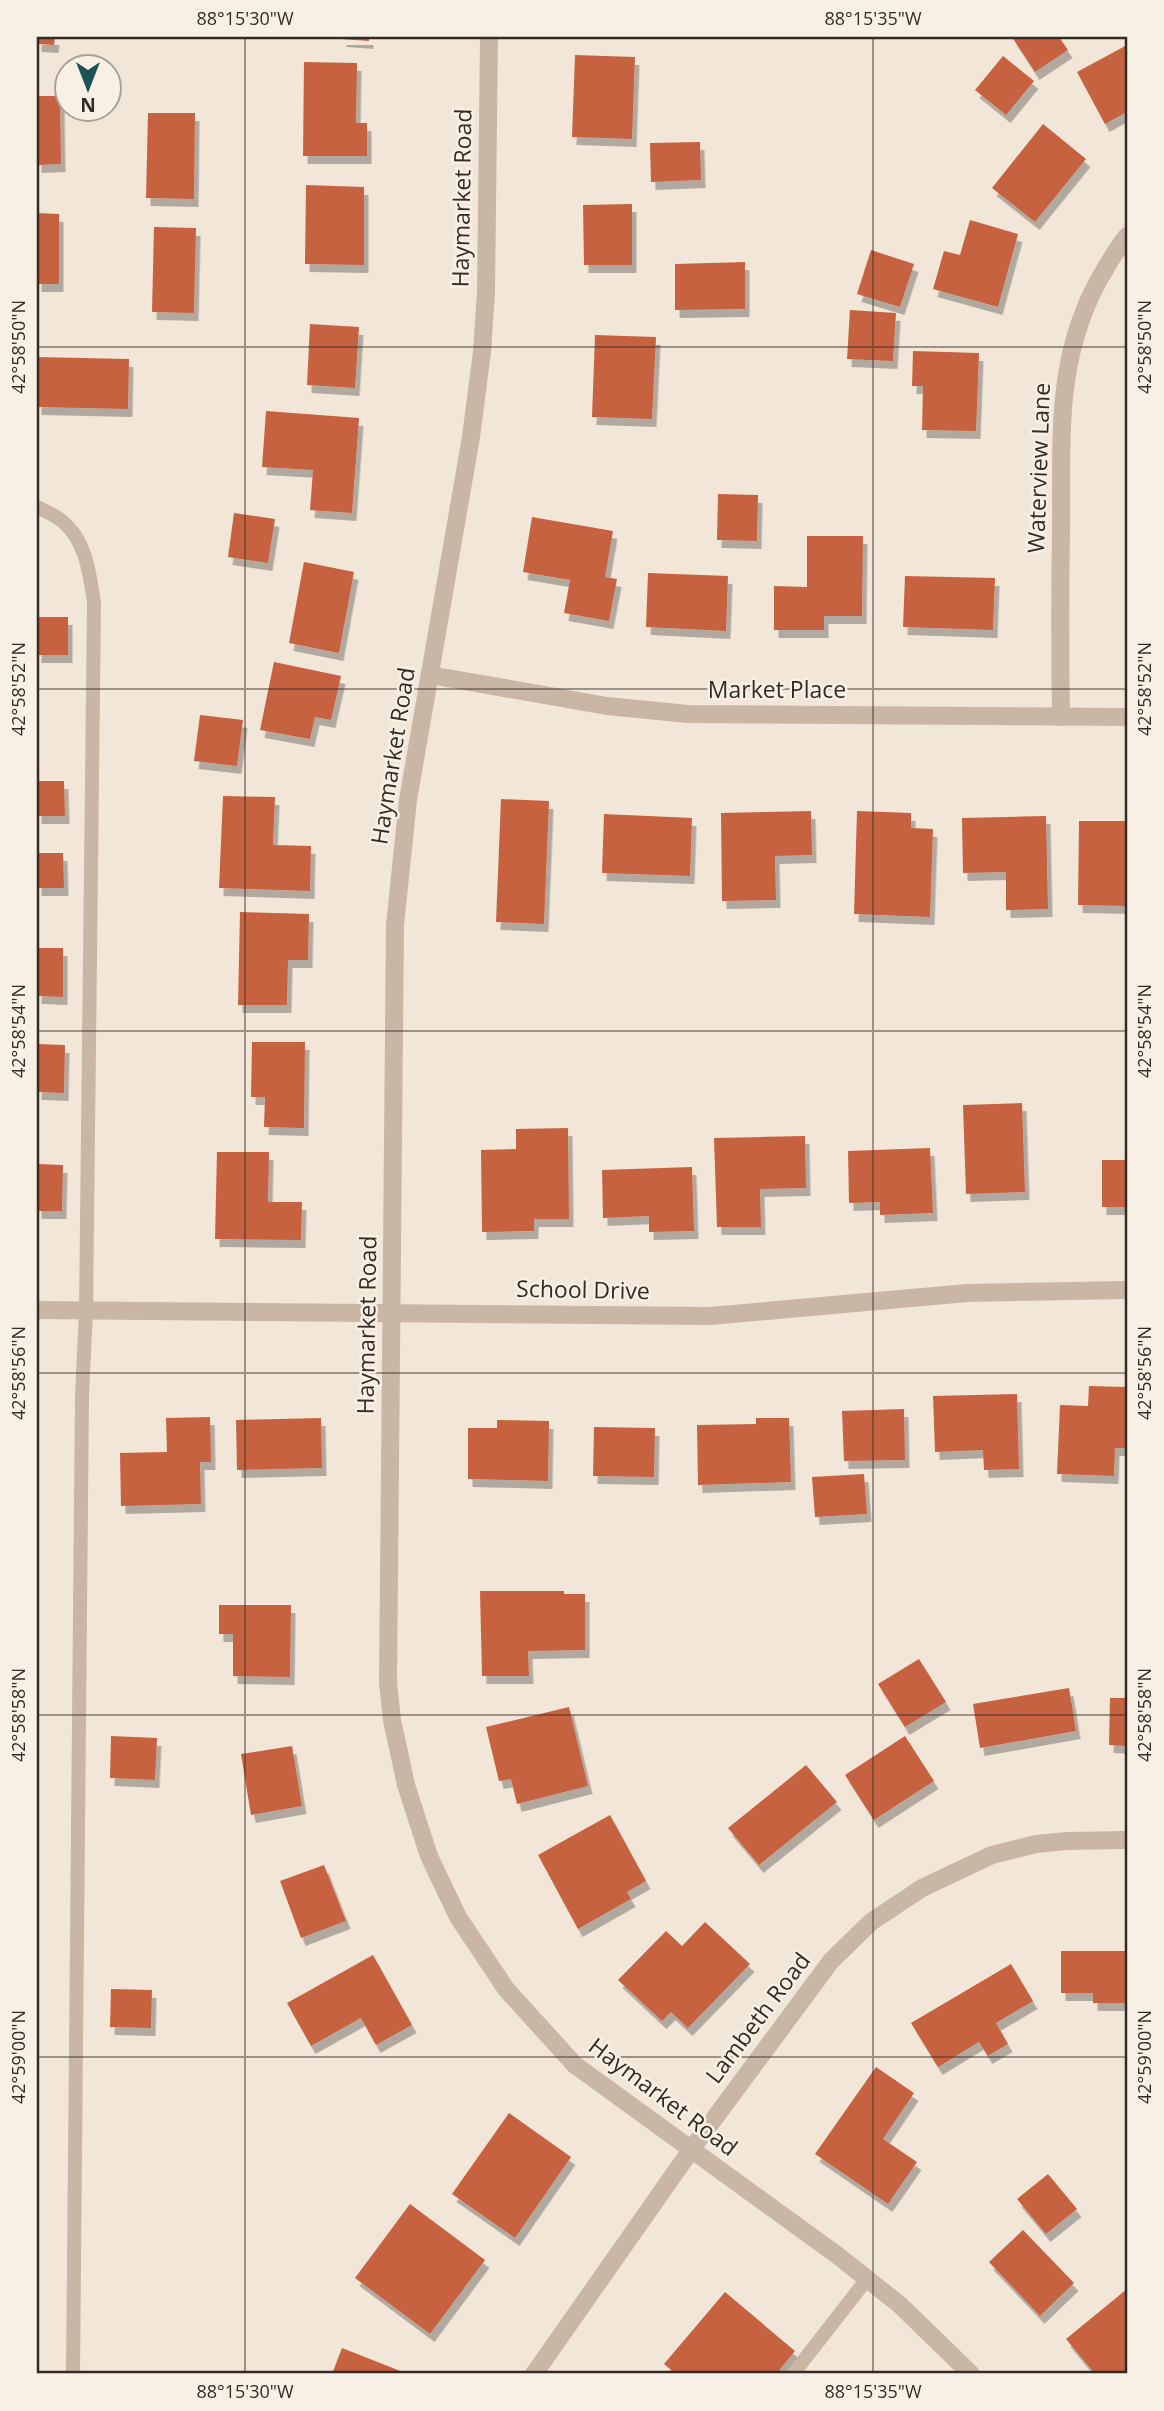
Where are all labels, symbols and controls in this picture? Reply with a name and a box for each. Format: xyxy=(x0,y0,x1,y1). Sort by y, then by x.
text: 88°15'30"W xyxy=(196,6,294,30)
text: 88°15'35"W xyxy=(824,6,922,30)
north arrow xyxy=(52,52,122,122)
text: N xyxy=(80,92,96,118)
street label: Haymarket Road xyxy=(443,108,479,288)
text: 42°58'50"N xyxy=(6,300,30,394)
text: 42°58'50"N xyxy=(1132,300,1156,394)
street label: Waterview Lane xyxy=(1019,382,1057,554)
text: 42°58'52"N xyxy=(6,642,30,736)
text: 42°58'52"N xyxy=(1132,642,1156,736)
street label: Haymarket Road xyxy=(362,665,422,847)
street label: Market Place xyxy=(708,673,846,705)
text: 42°58'54"N xyxy=(6,984,30,1078)
text: 42°58'54"N xyxy=(1132,984,1156,1078)
street label: Haymarket Road xyxy=(348,1235,384,1415)
street label: School Drive xyxy=(516,1272,650,1306)
text: 42°58'56"N xyxy=(6,1326,30,1420)
text: 42°58'56"N xyxy=(1132,1326,1156,1420)
text: 42°58'58"N xyxy=(6,1668,30,1762)
text: 42°58'58"N xyxy=(1132,1668,1156,1762)
street label: Lambeth Road xyxy=(697,1945,817,2089)
text: 42°59'00"N xyxy=(6,2010,30,2104)
text: 42°59'00"N xyxy=(1132,2010,1156,2104)
street label: Haymarket Road xyxy=(583,2030,745,2163)
text: 88°15'30"W xyxy=(196,2379,294,2403)
text: 88°15'35"W xyxy=(824,2379,922,2403)

